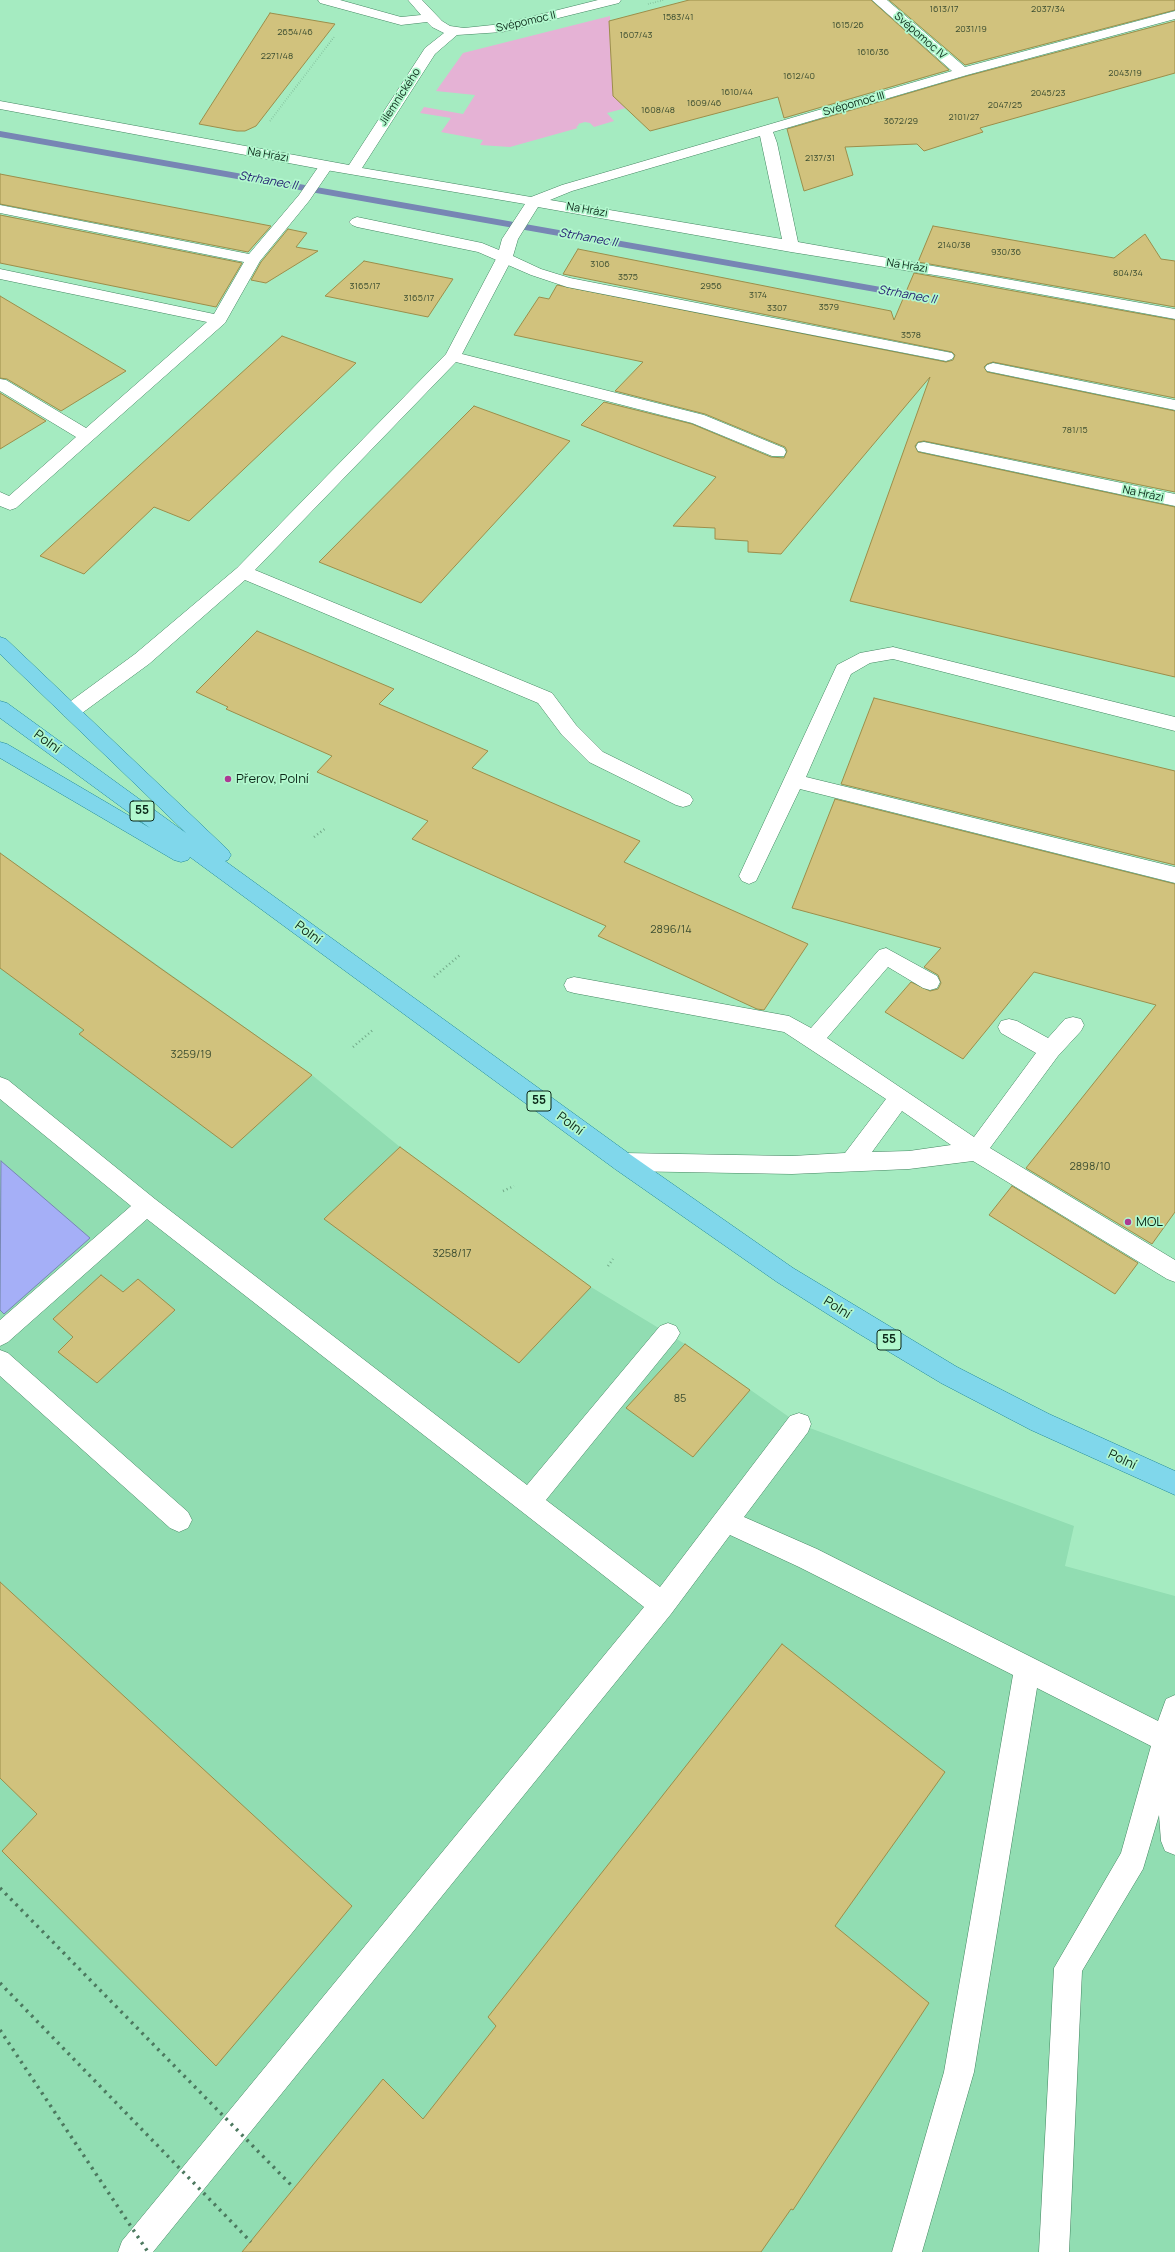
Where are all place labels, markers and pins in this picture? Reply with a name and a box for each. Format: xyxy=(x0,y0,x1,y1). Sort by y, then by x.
place label: Přerov, Polní xyxy=(236,771,309,787)
marker: Přerov, Polní xyxy=(223,774,233,784)
place label: MOL xyxy=(1136,1214,1163,1230)
marker: MOL xyxy=(1123,1217,1133,1227)

